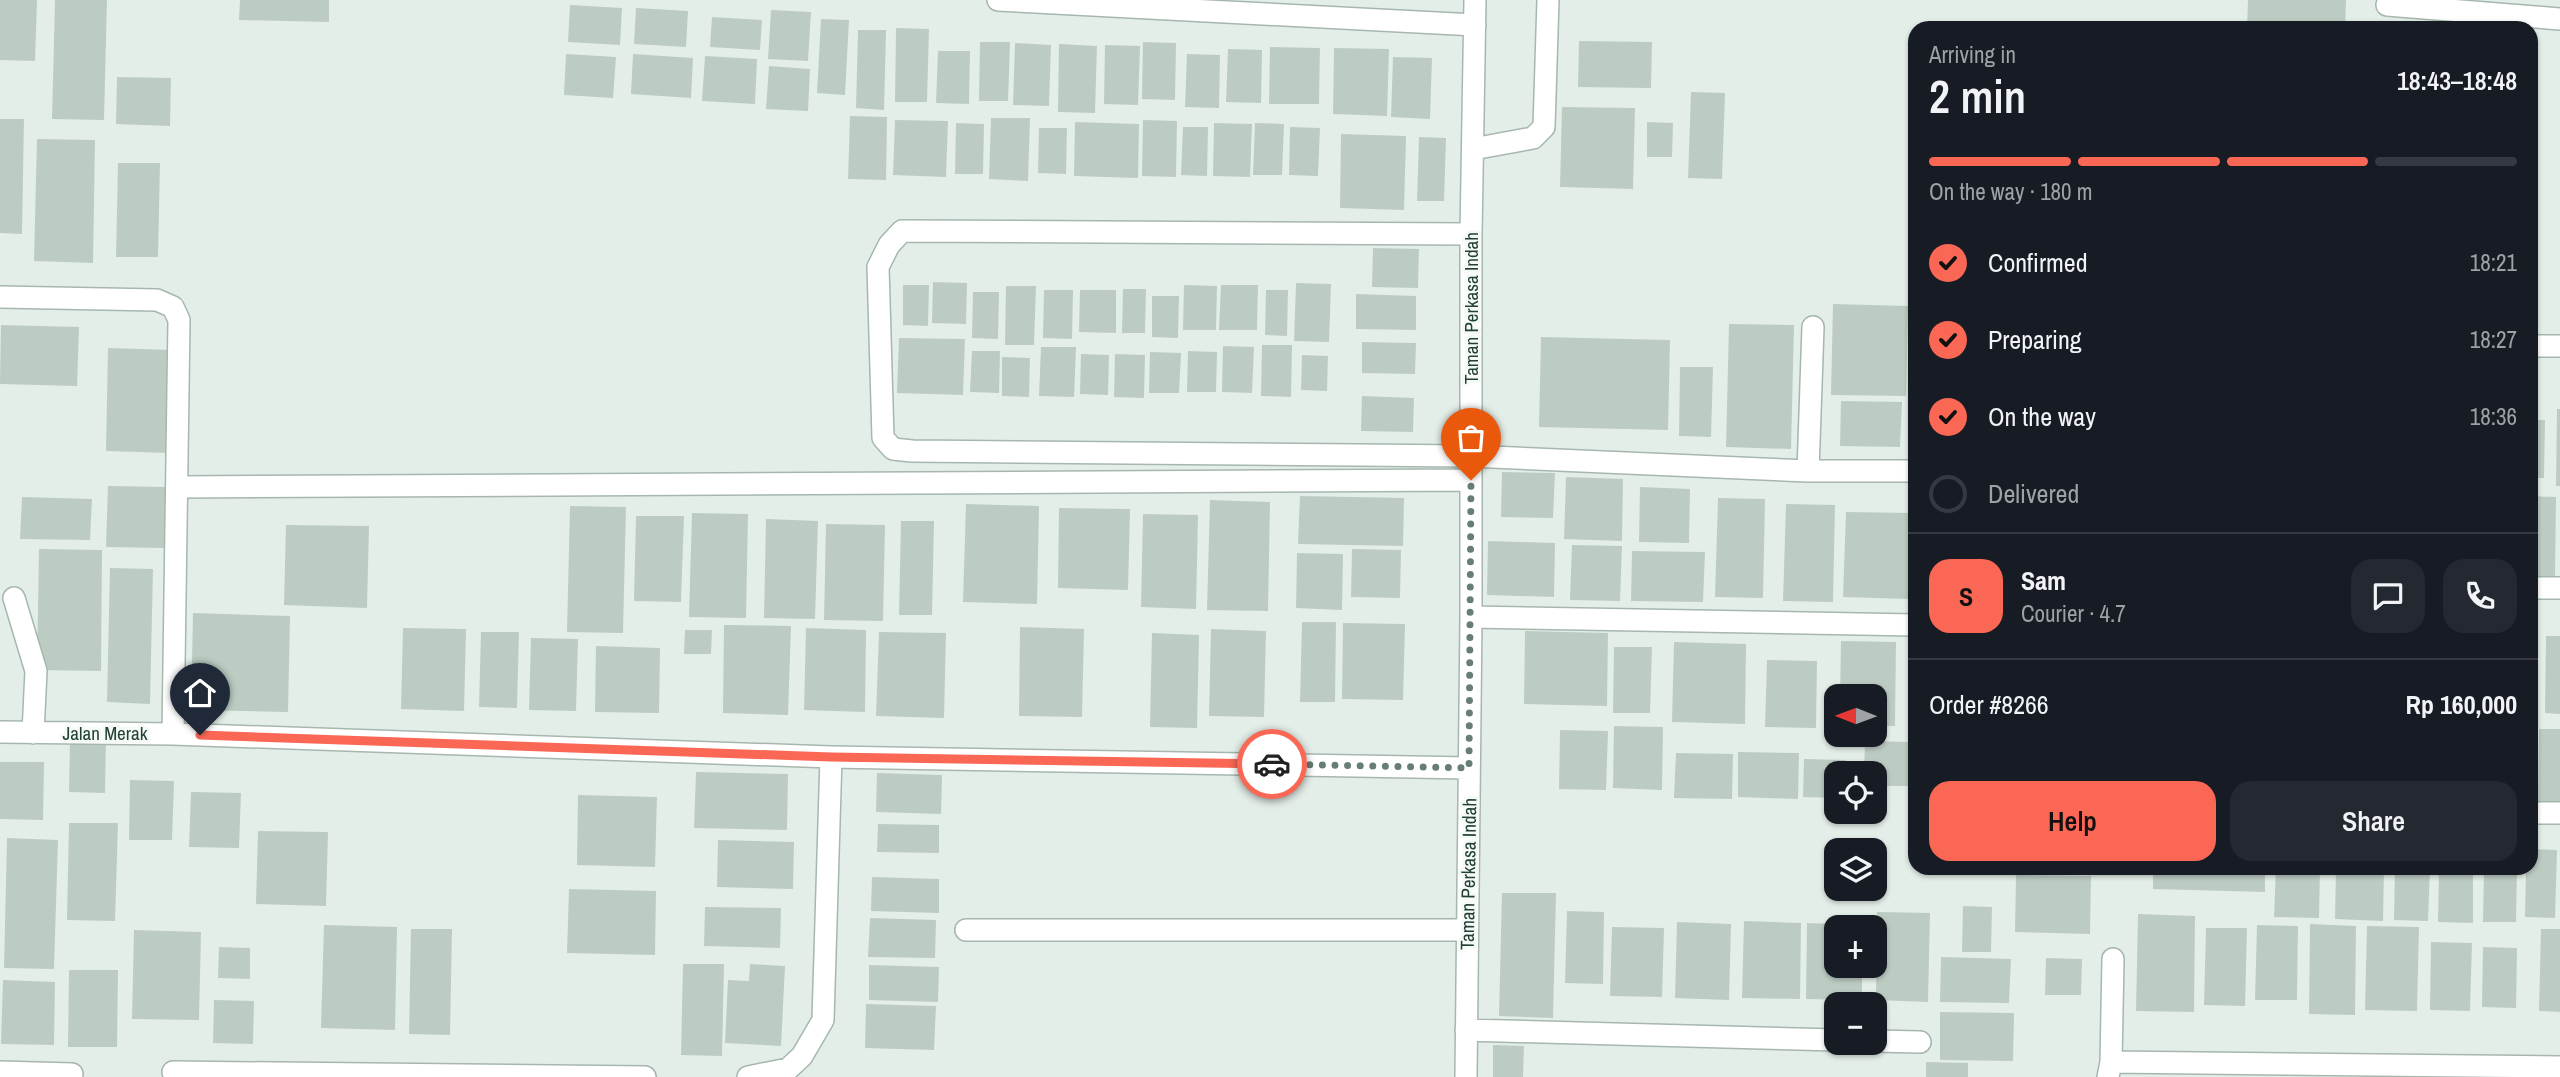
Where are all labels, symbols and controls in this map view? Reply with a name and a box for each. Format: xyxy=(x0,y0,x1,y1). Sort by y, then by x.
text: Arriving in xyxy=(1929,39,2016,70)
text: 18:43–18:48 xyxy=(2397,63,2517,98)
text: 2 min xyxy=(1929,65,2026,127)
text: On the way · 180 m xyxy=(1929,176,2093,207)
street label: Taman Perkasa Indah xyxy=(1458,232,1484,384)
icon: check xyxy=(1929,244,1967,282)
text: Confirmed xyxy=(1988,245,2088,280)
text: 18:21 xyxy=(2470,247,2517,278)
icon: check xyxy=(1929,321,1967,359)
text: Preparing xyxy=(1988,322,2082,357)
text: 18:27 xyxy=(2470,324,2517,355)
icon: check xyxy=(1929,398,1967,436)
text: On the way xyxy=(1988,399,2096,434)
text: 18:36 xyxy=(2470,401,2517,432)
pin xyxy=(1441,408,1501,480)
icon: bag xyxy=(1452,419,1490,457)
text: Delivered xyxy=(1988,476,2079,511)
button: chat xyxy=(2351,559,2425,633)
button: phone xyxy=(2443,559,2517,633)
text: Sam xyxy=(2021,563,2066,598)
text: S xyxy=(1959,579,1973,614)
text: Courier · 4.7 xyxy=(2021,598,2126,629)
pin xyxy=(170,663,230,735)
icon: home xyxy=(181,674,219,712)
north arrow xyxy=(1824,684,1886,747)
map controls xyxy=(1824,684,1887,1055)
text: Order #8266 xyxy=(1929,687,2049,722)
text: Rp 160,000 xyxy=(2406,687,2517,722)
street label: Jalan Merak xyxy=(63,720,148,746)
courier xyxy=(1237,729,1307,799)
icon: car xyxy=(1253,745,1291,783)
button: locate xyxy=(1824,761,1887,824)
button: Help xyxy=(1929,781,2216,861)
button: Share xyxy=(2230,781,2517,861)
street label: Taman Perkasa Indah xyxy=(1454,798,1482,950)
button: layers xyxy=(1824,838,1887,901)
button: + xyxy=(1824,915,1887,978)
button: − xyxy=(1824,992,1887,1055)

